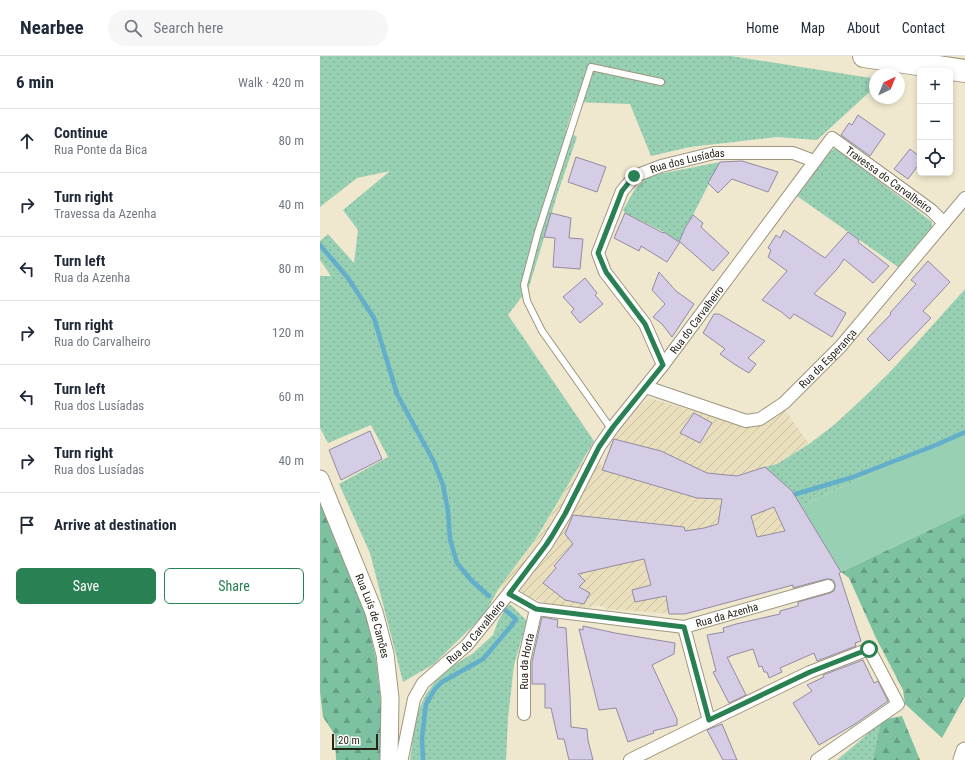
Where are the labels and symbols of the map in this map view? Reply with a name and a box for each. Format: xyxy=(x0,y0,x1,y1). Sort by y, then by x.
north arrow xyxy=(869,68,905,104)
street label: Travessa do Carvalheiro xyxy=(843,144,935,216)
street label: Rua dos Lusíadas xyxy=(648,147,725,177)
route end xyxy=(625,167,643,185)
street label: Rua do Carvalheiro xyxy=(668,283,727,357)
street label: Rua da Esperança xyxy=(796,326,860,391)
street label: Rua Luís de Camões xyxy=(352,572,391,659)
street label: Rua do Carvalheiro xyxy=(444,597,508,667)
street label: Rua da Azenha xyxy=(694,600,760,630)
street label: Rua da Horta xyxy=(518,632,537,689)
route start xyxy=(860,640,878,658)
scale bar xyxy=(332,732,378,751)

